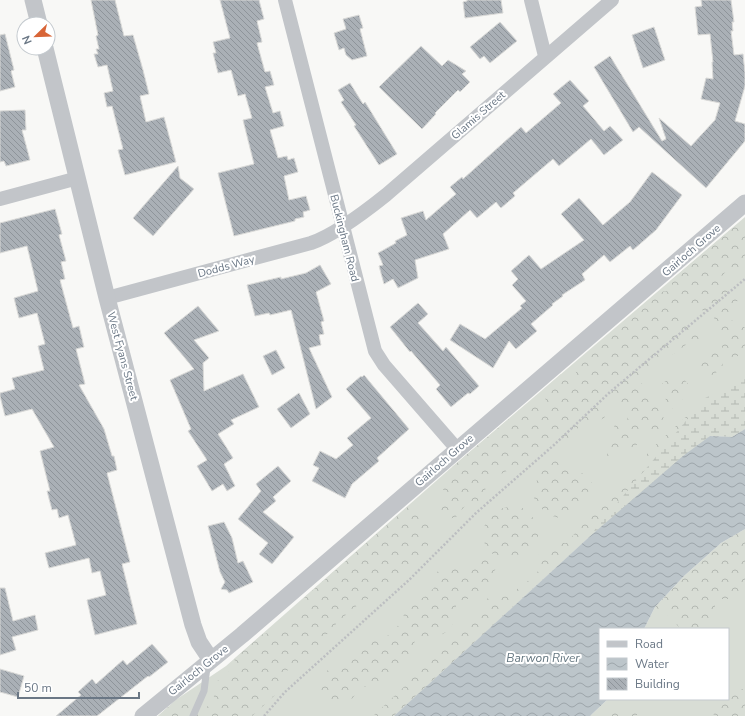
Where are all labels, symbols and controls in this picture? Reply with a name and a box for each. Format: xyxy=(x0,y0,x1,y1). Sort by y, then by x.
north arrow xyxy=(16,16,56,56)
text: N xyxy=(19,33,36,46)
street label: Glamis Street xyxy=(448,88,509,143)
street label: Buckingham Road xyxy=(326,193,363,283)
street label: Gairloch Grove xyxy=(659,221,724,280)
street label: Dodds Way xyxy=(196,252,256,281)
street label: West Fyans Street xyxy=(104,310,142,402)
street label: Gairloch Grove xyxy=(412,431,477,490)
legend xyxy=(599,628,729,700)
text: Road xyxy=(635,636,663,652)
street label: Gairloch Grove xyxy=(165,641,232,699)
water label: Barwon River xyxy=(506,650,580,666)
text: Water xyxy=(635,656,669,672)
scale bar xyxy=(18,674,139,700)
text: Building xyxy=(635,676,680,692)
text: 50 m xyxy=(24,680,52,696)

